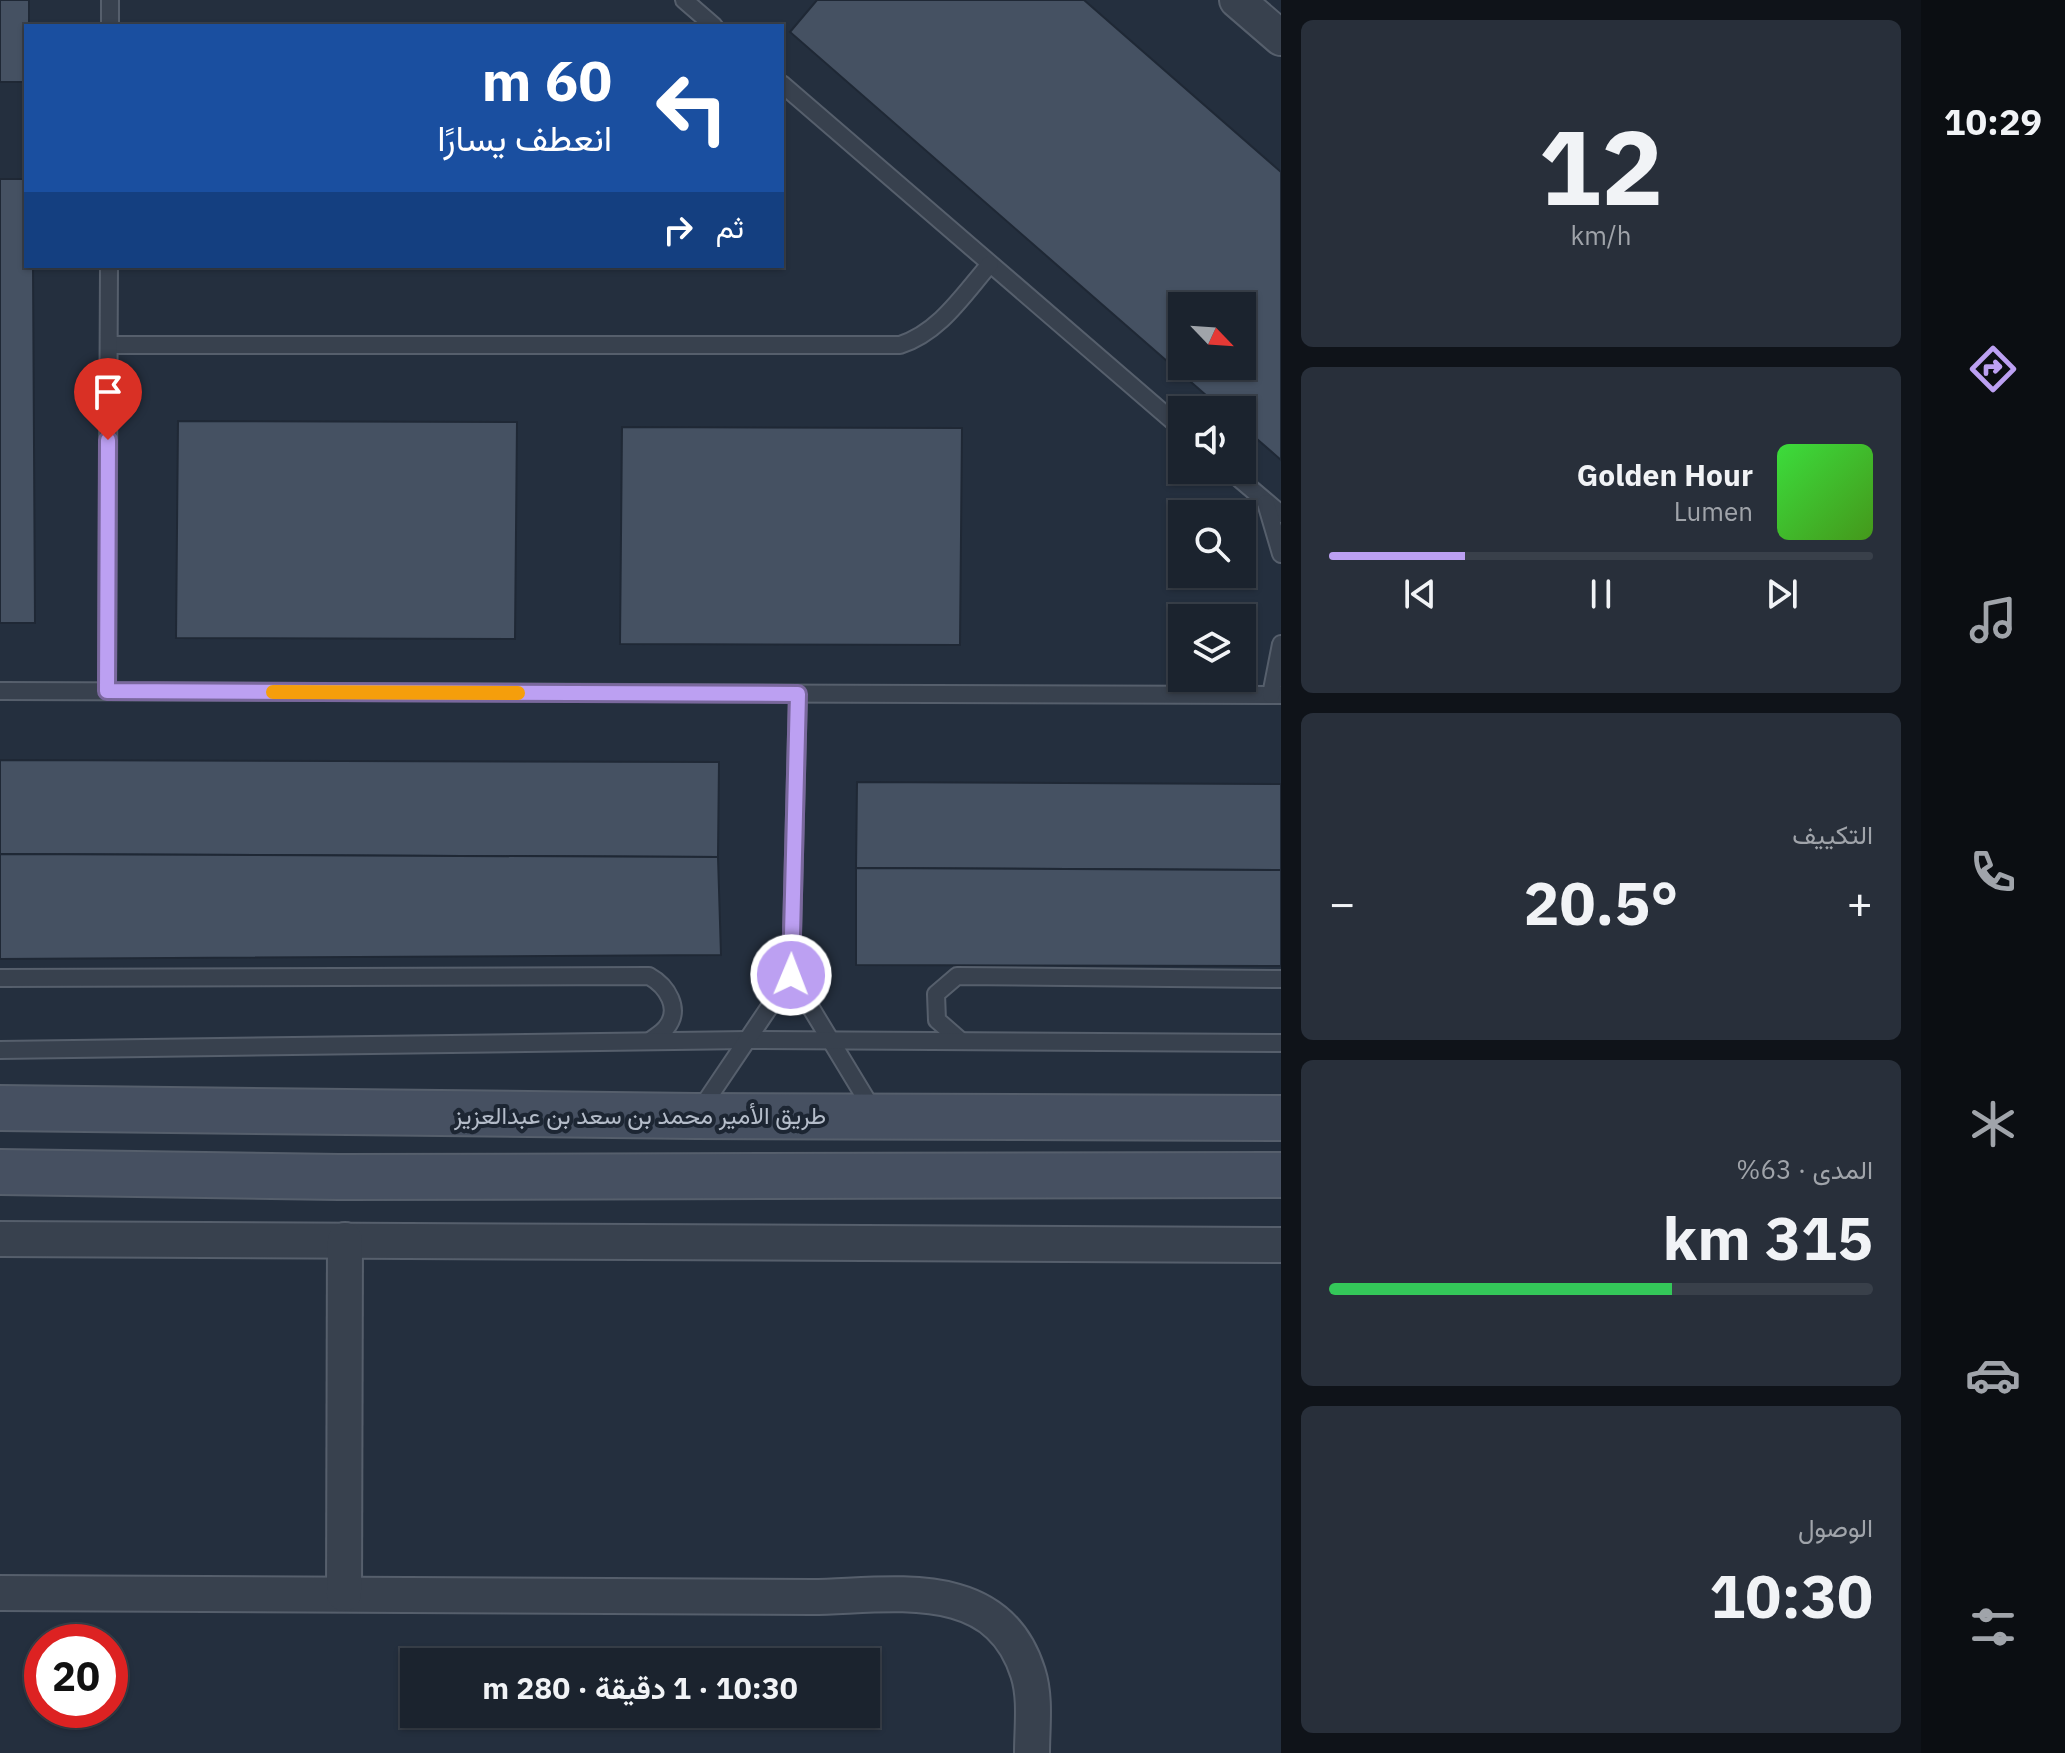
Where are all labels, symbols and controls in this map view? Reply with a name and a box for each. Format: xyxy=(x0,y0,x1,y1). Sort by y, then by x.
text: 60 m xyxy=(482,44,612,116)
icon: left xyxy=(640,56,744,160)
text: 12 xyxy=(1539,98,1663,234)
text: 10:29 xyxy=(1944,98,2042,145)
text: انعطف يسارًا xyxy=(437,114,612,161)
text: ثم xyxy=(716,207,744,246)
icon: right xyxy=(656,208,700,252)
text: km/h xyxy=(1570,218,1632,252)
north arrow xyxy=(1168,292,1256,380)
map controls xyxy=(1168,292,1256,692)
icon: directions xyxy=(1965,341,2021,397)
pin xyxy=(74,358,142,440)
icon: arrive xyxy=(86,370,130,414)
button: sound xyxy=(1168,396,1256,484)
text: Golden Hour xyxy=(1577,455,1753,494)
text: Lumen xyxy=(1674,494,1753,528)
button: search xyxy=(1168,500,1256,588)
icon: previous xyxy=(1398,572,1442,616)
icon: pause xyxy=(1579,572,1623,616)
icon: next xyxy=(1760,572,1804,616)
icon: music xyxy=(1965,592,2021,648)
button: layers xyxy=(1168,604,1256,692)
text: التكييف xyxy=(1792,817,1873,851)
icon: phone xyxy=(1965,844,2021,900)
text: 20.5° xyxy=(1524,863,1678,942)
text: − xyxy=(1329,874,1355,931)
text: + xyxy=(1847,874,1873,931)
position arrow xyxy=(749,933,833,1017)
icon: climate xyxy=(1965,1096,2021,1152)
street label: طريق الأمير محمد بن سعد بن عبدالعزيز xyxy=(453,1099,826,1131)
text: المدى · 63% xyxy=(1736,1152,1873,1186)
text: 315 km xyxy=(1663,1198,1873,1277)
icon: car xyxy=(1965,1347,2021,1403)
text: الوصول xyxy=(1798,1510,1873,1544)
text: 10:30 xyxy=(1709,1556,1873,1635)
icon: filters xyxy=(1965,1599,2021,1655)
speed limit sign: 20 xyxy=(24,1624,128,1728)
text: 10:30 · 1 دقيقة · 280 m xyxy=(482,1668,798,1707)

